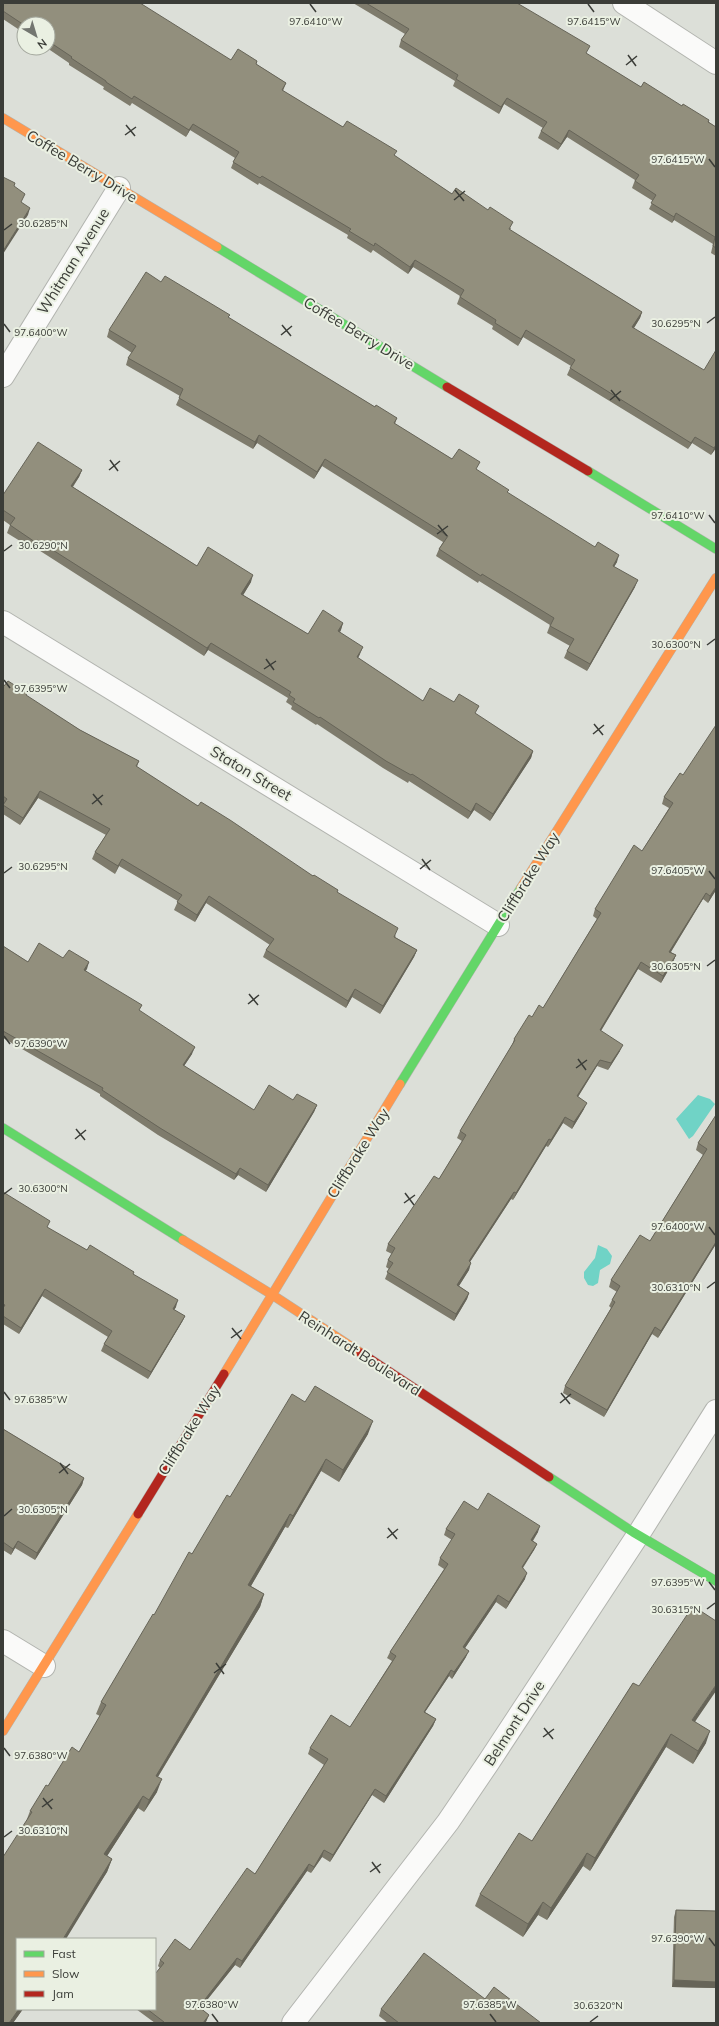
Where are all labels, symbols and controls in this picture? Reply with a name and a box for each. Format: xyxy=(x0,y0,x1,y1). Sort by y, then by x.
text: 97.6410°W xyxy=(289,15,343,28)
text: 97.6415°W xyxy=(567,15,621,28)
north arrow xyxy=(16,16,56,56)
text: N xyxy=(35,36,50,52)
street label: Coffee Berry Drive xyxy=(23,125,141,207)
text: 97.6415°W xyxy=(651,153,705,166)
street label: Whitman Avenue xyxy=(33,204,113,318)
text: 30.6285°N xyxy=(18,217,68,230)
street label: Coffee Berry Drive xyxy=(300,292,418,374)
text: 30.6295°N xyxy=(651,317,701,330)
text: 97.6400°W xyxy=(14,326,68,339)
text: 97.6410°W xyxy=(651,509,705,522)
text: 30.6290°N xyxy=(18,539,68,552)
text: 30.6300°N xyxy=(651,638,701,651)
text: 97.6395°W xyxy=(14,682,68,695)
street label: Staton Street xyxy=(207,741,295,805)
street label: Cliffbrake Way xyxy=(493,828,563,926)
text: 30.6295°N xyxy=(18,860,68,873)
text: 97.6405°W xyxy=(651,864,705,877)
text: 30.6305°N xyxy=(651,960,701,973)
text: 97.6390°W xyxy=(14,1037,68,1050)
street label: Cliffbrake Way xyxy=(323,1104,393,1202)
text: 30.6300°N xyxy=(18,1182,68,1195)
text: 97.6400°W xyxy=(651,1220,705,1233)
text: 30.6310°N xyxy=(651,1281,701,1294)
street label: Reinhardt Boulevard xyxy=(295,1306,425,1400)
street label: Cliffbrake Way xyxy=(154,1381,224,1479)
text: 97.6385°W xyxy=(14,1393,68,1406)
text: 30.6305°N xyxy=(18,1503,68,1516)
text: 97.6395°W xyxy=(651,1576,705,1589)
text: 30.6315°N xyxy=(651,1603,701,1616)
street label: Belmont Drive xyxy=(479,1677,549,1769)
text: 97.6380°W xyxy=(14,1749,68,1762)
text: 30.6310°N xyxy=(18,1824,68,1837)
text: 97.6390°W xyxy=(651,1932,705,1945)
legend xyxy=(16,1938,156,2010)
text: Fast xyxy=(52,1946,76,1961)
text: Slow xyxy=(52,1966,80,1981)
text: Jam xyxy=(52,1986,74,2001)
text: 97.6380°W xyxy=(185,1998,239,2011)
text: 97.6385°W xyxy=(463,1998,517,2011)
text: 30.6320°N xyxy=(573,1999,623,2012)

